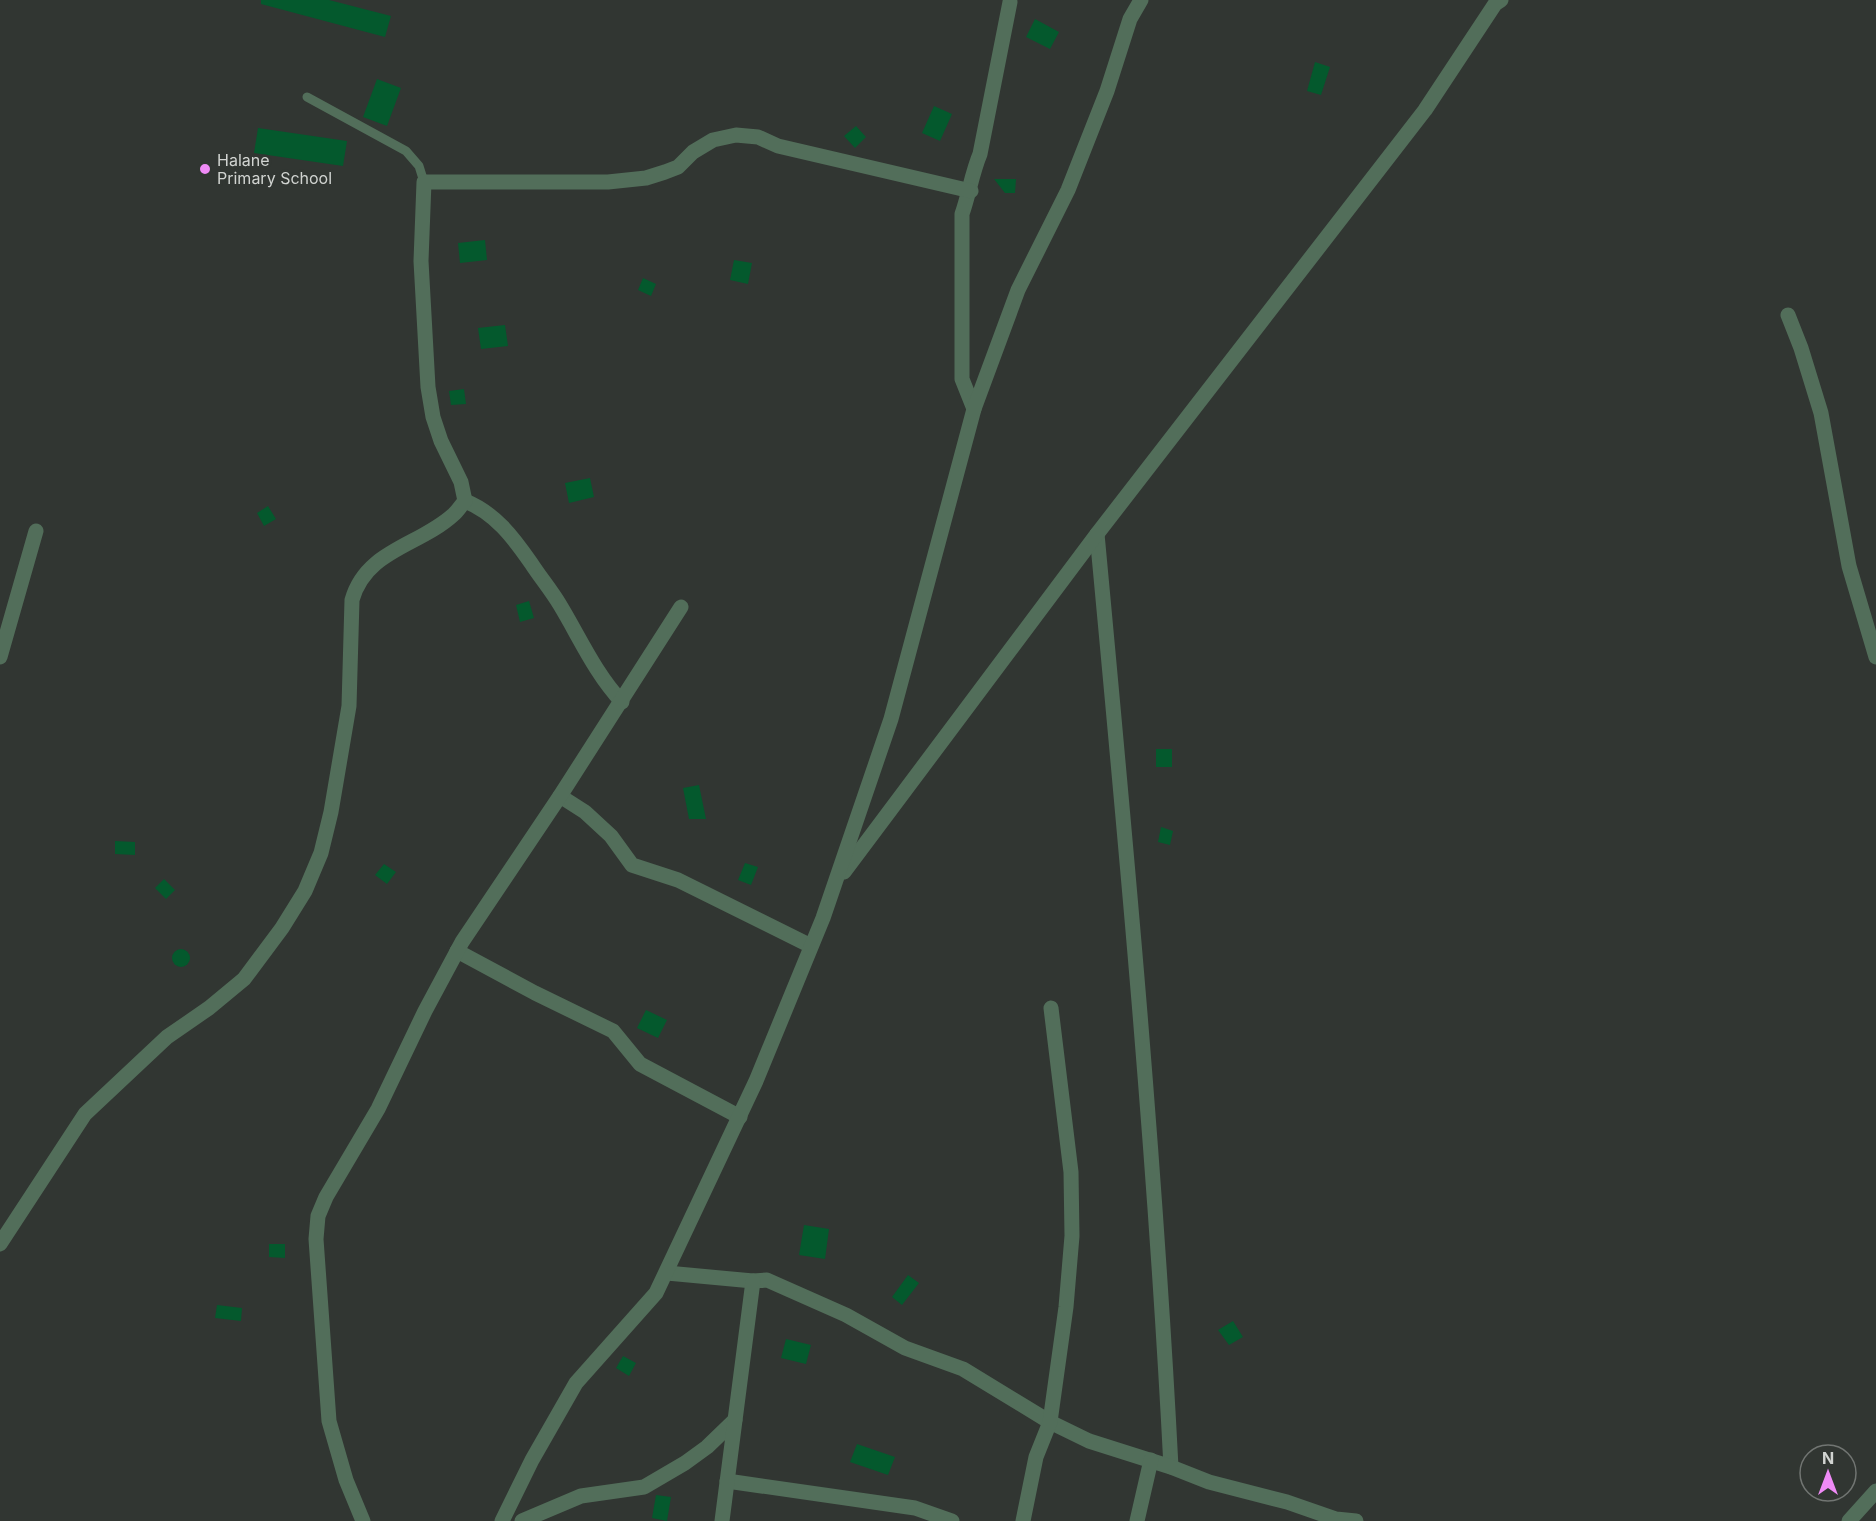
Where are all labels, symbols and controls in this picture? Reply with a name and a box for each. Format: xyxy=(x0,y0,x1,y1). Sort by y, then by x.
place label: Halane Primary School xyxy=(217,150,332,188)
marker: Halane Primary School xyxy=(198,162,212,176)
north arrow xyxy=(1798,1443,1858,1503)
text: N xyxy=(1822,1448,1834,1468)

